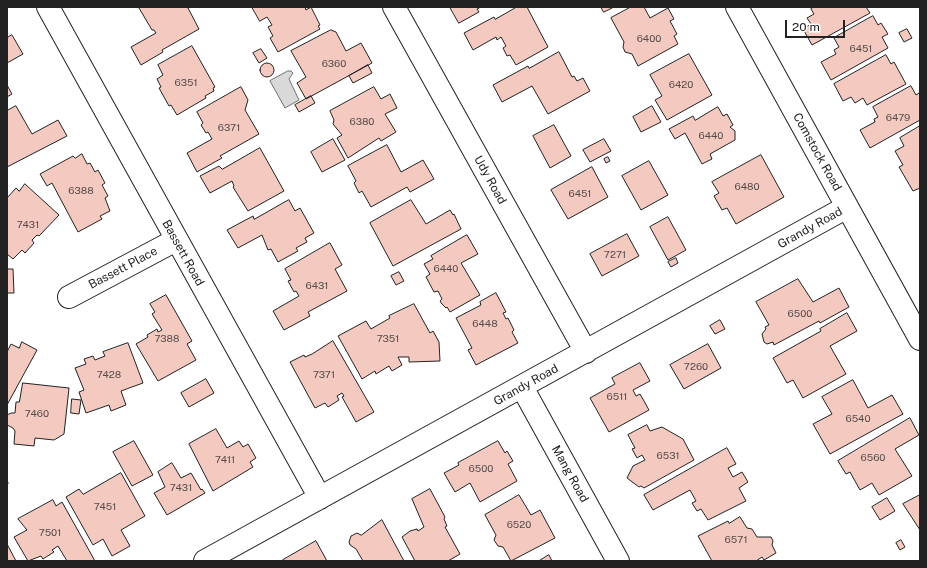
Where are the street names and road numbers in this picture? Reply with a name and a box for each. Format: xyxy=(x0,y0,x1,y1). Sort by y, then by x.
street label: Comstock Road xyxy=(790,110,844,194)
street label: Udy Road xyxy=(471,153,509,207)
street label: Grandy Road xyxy=(775,204,845,252)
street label: Bassett Road xyxy=(159,217,207,289)
street label: Bassett Place xyxy=(86,244,160,292)
street label: Grandy Road xyxy=(491,361,561,409)
street label: Mang Road xyxy=(548,443,592,505)

